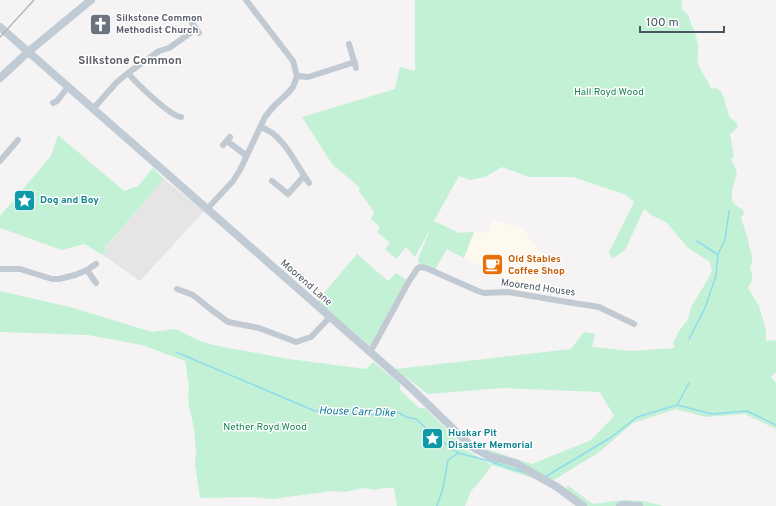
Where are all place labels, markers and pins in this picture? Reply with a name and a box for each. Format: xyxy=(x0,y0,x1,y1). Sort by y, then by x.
church icon: Silkstone Common Methodist Church xyxy=(87,11,113,37)
place label: Silkstone Common Methodist Church xyxy=(116,12,203,37)
place icon: Dog and Boy xyxy=(12,187,38,213)
place label: Dog and Boy xyxy=(40,194,99,207)
cafe icon: Old Stables Coffee Shop xyxy=(479,252,505,278)
place label: Old Stables Coffee Shop xyxy=(508,253,565,278)
place icon: Huskar Pit Disaster Memorial xyxy=(419,426,445,452)
place label: Huskar Pit Disaster Memorial xyxy=(448,427,533,452)

